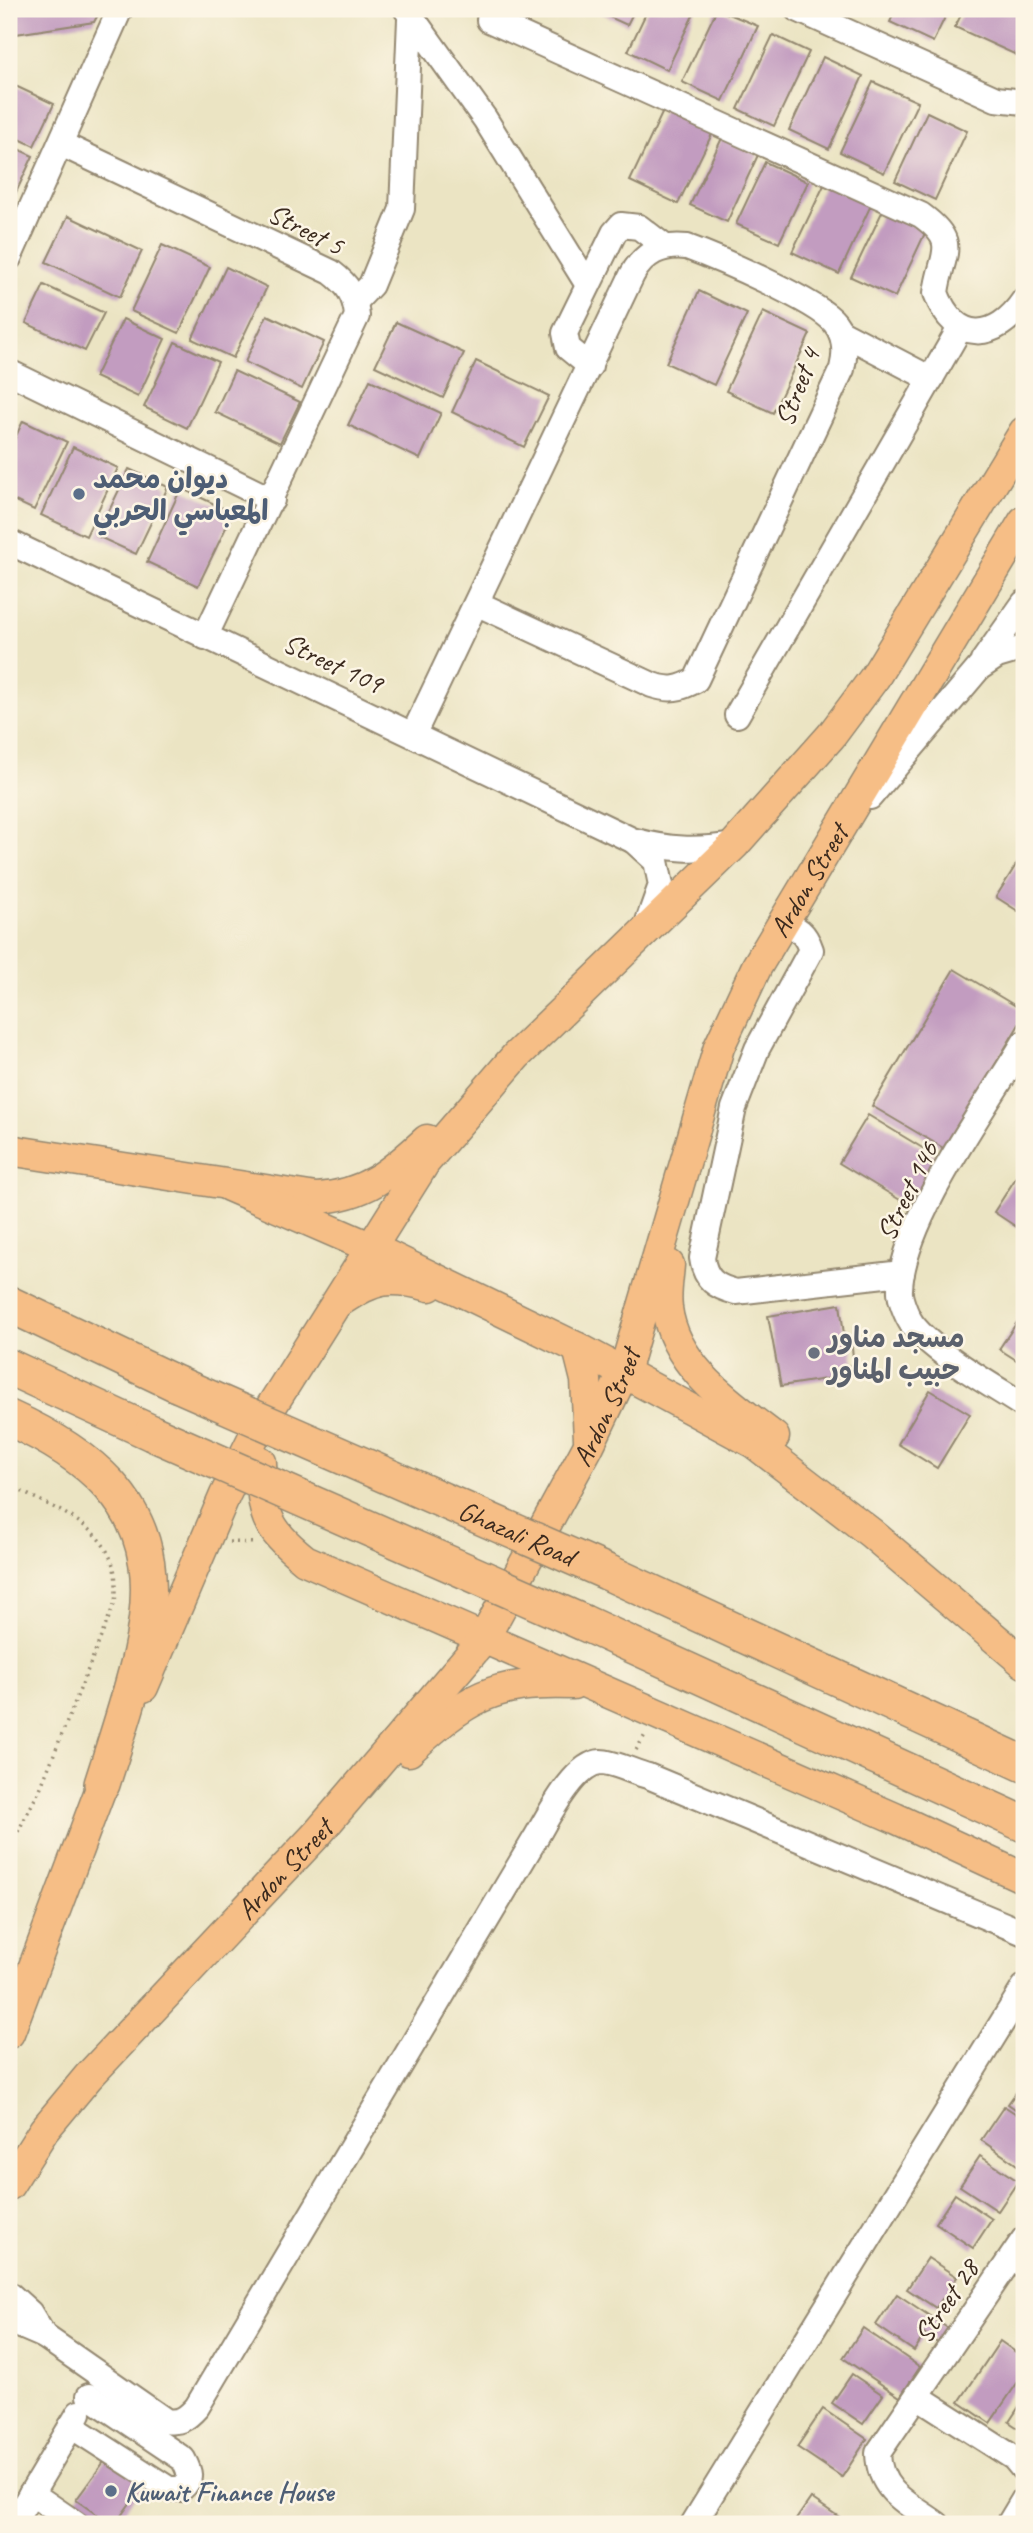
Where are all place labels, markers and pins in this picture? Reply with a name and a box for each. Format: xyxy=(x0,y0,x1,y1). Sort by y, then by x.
place label: ديوان محمد المعباسي الحربي xyxy=(93,461,268,536)
marker: ديوان محمد المعباسي الحربي xyxy=(71,486,87,502)
place label: مسجد مناور حبيب المناور xyxy=(825,1320,964,1388)
marker: مسجد مناور حبيب المناور xyxy=(806,1345,822,1361)
place label: Kuwait Finance House xyxy=(125,2474,336,2509)
marker: Kuwait Finance House xyxy=(103,2483,119,2499)

